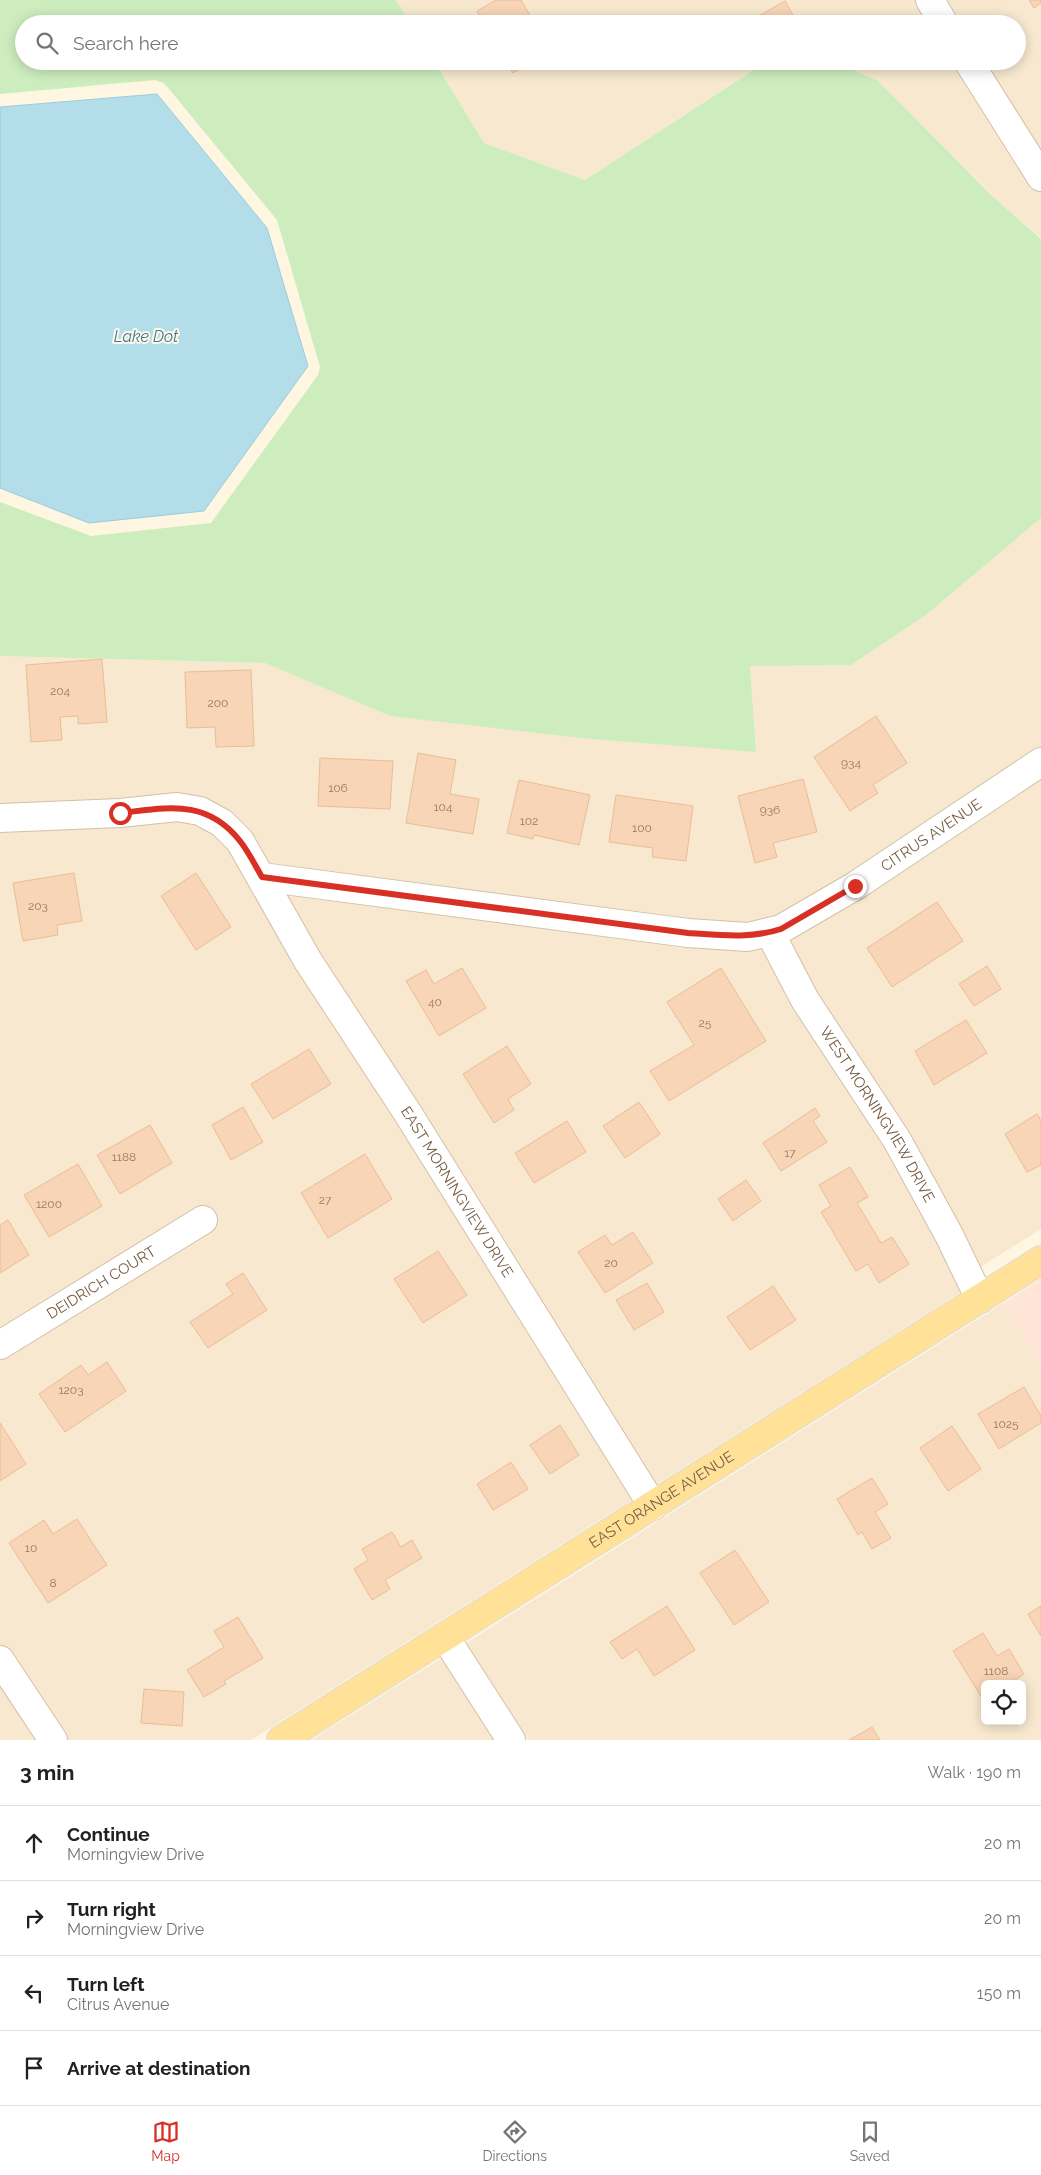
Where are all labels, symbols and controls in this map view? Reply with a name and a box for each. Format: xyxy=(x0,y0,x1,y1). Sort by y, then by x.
search box xyxy=(15,15,1026,70)
icon: search xyxy=(33,29,61,57)
text: Search here xyxy=(73,32,179,54)
water label: Lake Dot xyxy=(114,327,179,346)
house number: 204 xyxy=(50,684,71,698)
house number: 200 xyxy=(208,696,228,710)
house number: 934 xyxy=(841,756,861,770)
house number: 106 xyxy=(328,781,348,795)
street label: CITRUS AVENUE xyxy=(877,795,985,875)
house number: 104 xyxy=(433,800,453,814)
route start xyxy=(109,802,132,825)
house number: 936 xyxy=(760,803,780,817)
house number: 102 xyxy=(520,814,538,828)
house number: 100 xyxy=(632,821,652,835)
route end xyxy=(844,875,867,898)
house number: 203 xyxy=(28,899,48,913)
house number: 40 xyxy=(428,995,442,1009)
house number: 25 xyxy=(699,1016,712,1030)
street label: WEST MORNINGVIEW DRIVE xyxy=(816,1023,938,1205)
street label: EAST MORNINGVIEW DRIVE xyxy=(397,1103,517,1281)
house number: 17 xyxy=(784,1146,796,1160)
house number: 1188 xyxy=(112,1150,136,1164)
house number: 27 xyxy=(319,1193,332,1207)
house number: 1200 xyxy=(36,1197,62,1211)
street label: DEIDRICH COURT xyxy=(44,1242,159,1323)
house number: 20 xyxy=(604,1256,618,1270)
house number: 1203 xyxy=(58,1383,84,1397)
house number: 1025 xyxy=(993,1417,1019,1431)
street label: EAST ORANGE AVENUE xyxy=(586,1447,737,1552)
house number: 10 xyxy=(25,1541,37,1555)
house number: 8 xyxy=(49,1576,57,1590)
house number: 1108 xyxy=(984,1664,1008,1678)
map controls xyxy=(981,1680,1026,1725)
button: locate xyxy=(981,1680,1026,1725)
text: 3 min xyxy=(20,1760,74,1785)
text: Walk · 190 m xyxy=(928,1763,1021,1782)
text: Continue xyxy=(67,1823,150,1845)
icon: ahead xyxy=(20,1829,48,1857)
text: 20 m xyxy=(984,1834,1021,1853)
text: Morningview Drive xyxy=(67,1845,204,1864)
text: Turn right xyxy=(67,1898,156,1920)
icon: right xyxy=(20,1904,48,1932)
text: 20 m xyxy=(984,1909,1021,1928)
text: Morningview Drive xyxy=(67,1920,204,1939)
text: Turn left xyxy=(67,1973,144,1995)
icon: left xyxy=(20,1979,48,2007)
text: 150 m xyxy=(977,1984,1021,2003)
text: Citrus Avenue xyxy=(67,1995,169,2014)
icon: arrive xyxy=(20,2054,48,2082)
text: Arrive at destination xyxy=(67,2057,251,2079)
tab: Map xyxy=(151,2118,180,2164)
tab: Directions xyxy=(482,2118,547,2164)
tab: Saved xyxy=(850,2118,890,2164)

